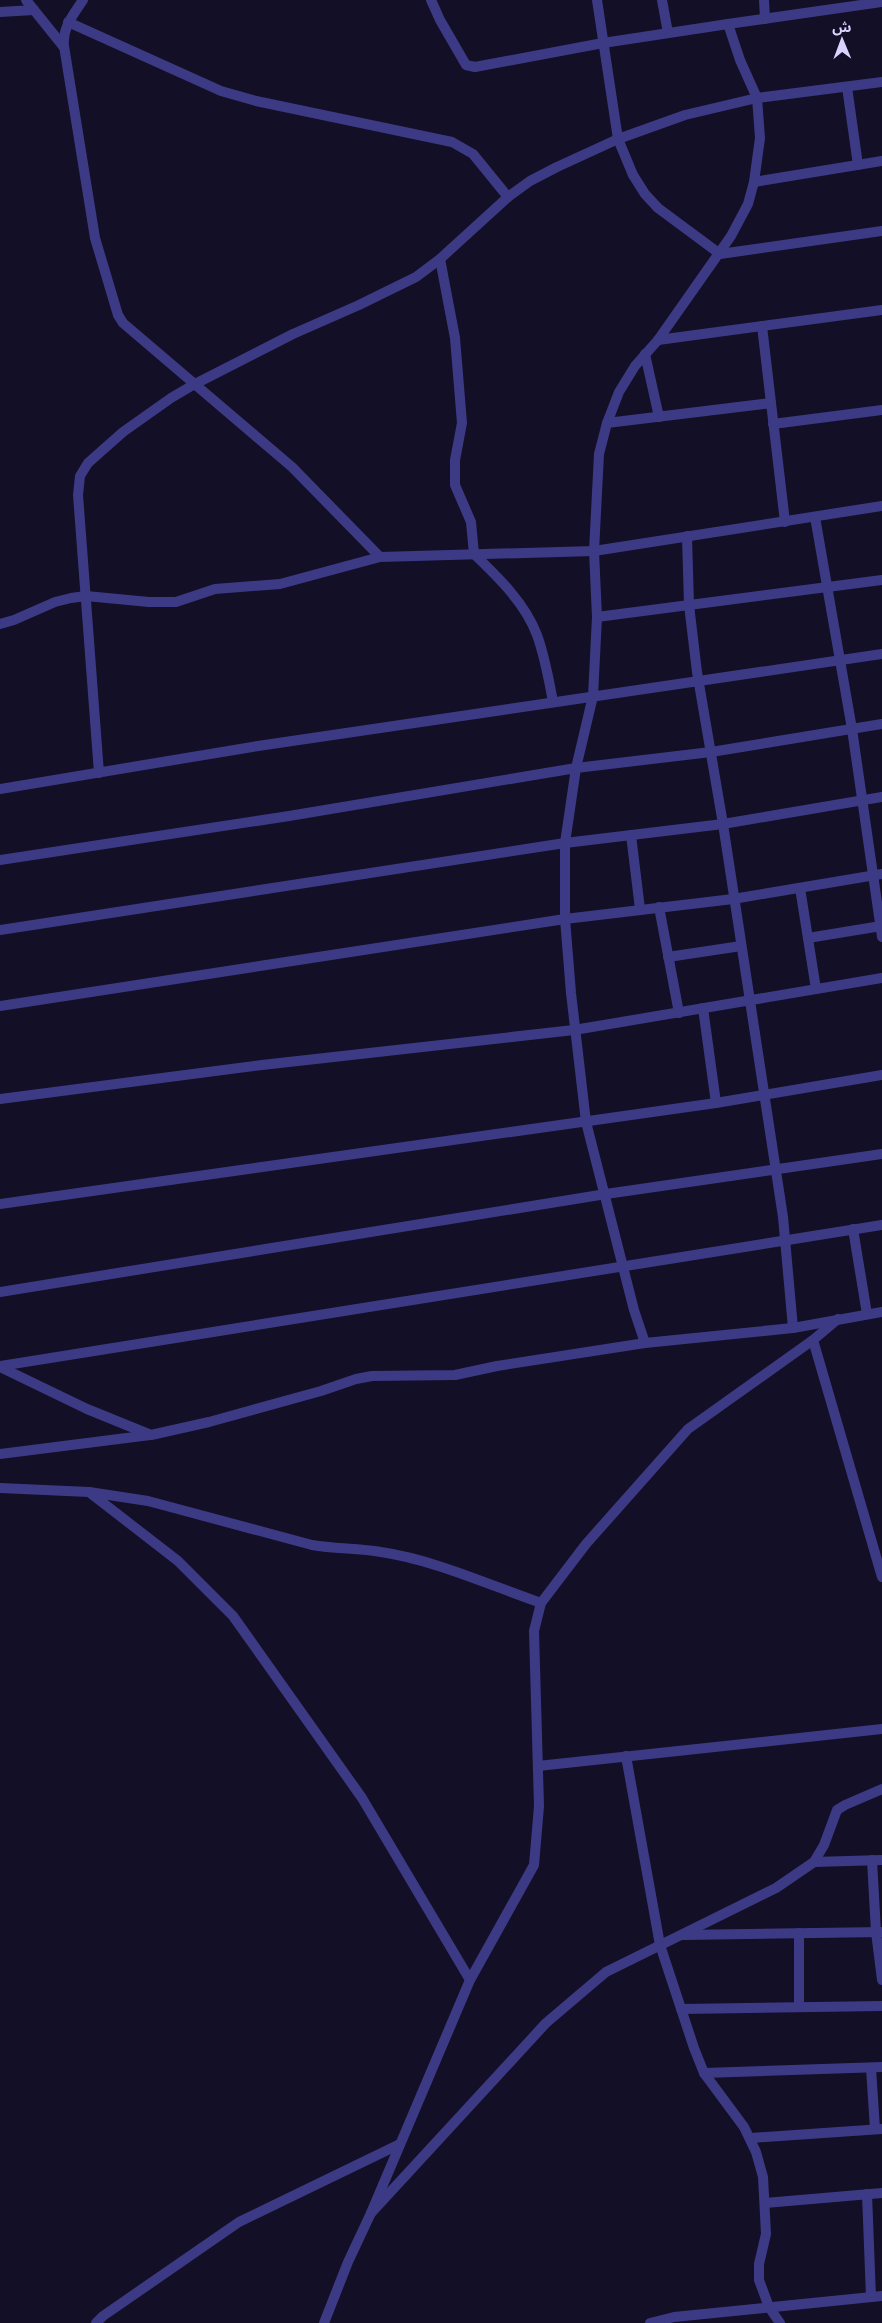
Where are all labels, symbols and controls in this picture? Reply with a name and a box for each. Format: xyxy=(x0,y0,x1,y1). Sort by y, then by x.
north arrow xyxy=(817,15,867,65)
text: ش xyxy=(832,17,852,37)

